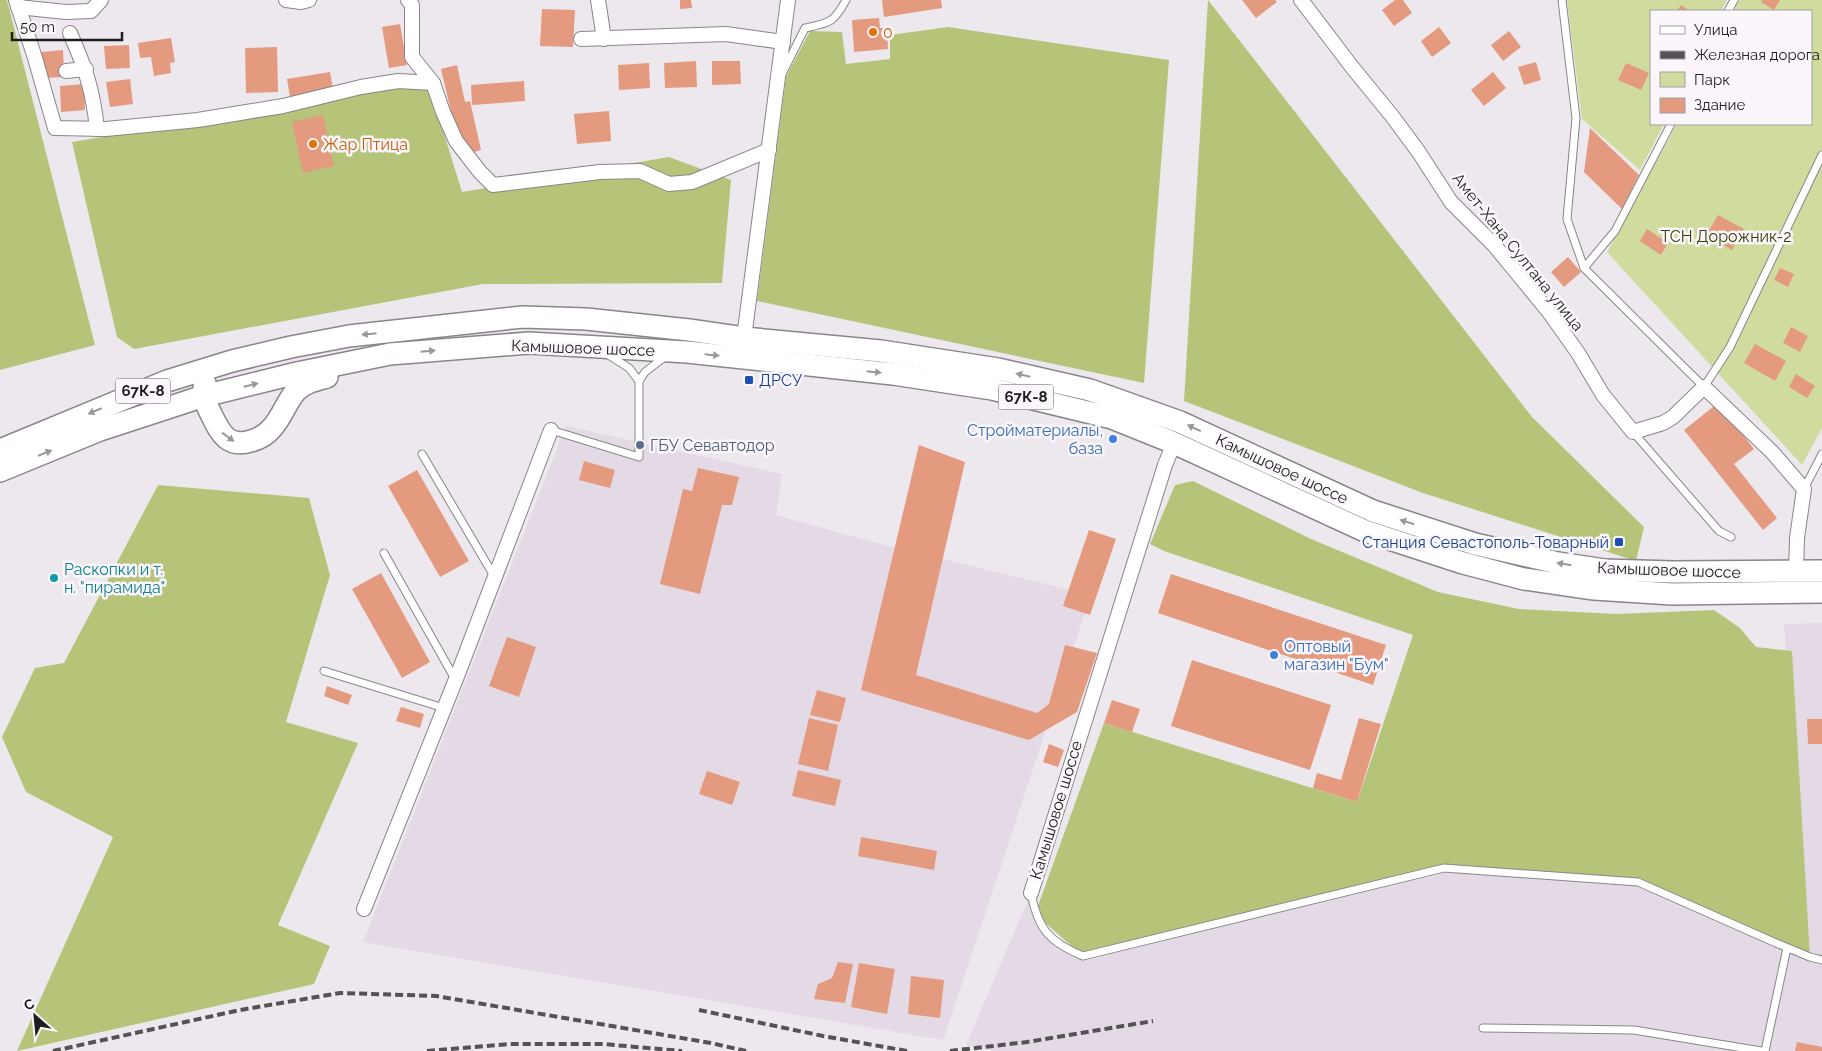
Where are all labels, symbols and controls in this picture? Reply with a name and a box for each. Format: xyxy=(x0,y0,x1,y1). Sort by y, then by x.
scale bar xyxy=(12,10,122,42)
legend xyxy=(1650,10,1812,125)
text: 50 m xyxy=(20,18,55,36)
text: Улица xyxy=(1694,21,1738,39)
place label: 0 xyxy=(883,23,893,42)
marker: 0 xyxy=(867,26,879,38)
text: Железная дорога xyxy=(1694,46,1820,64)
text: Парк xyxy=(1694,71,1730,89)
text: Здание xyxy=(1694,96,1746,114)
place label: Жар Птица xyxy=(323,135,408,154)
marker: Жар Птица xyxy=(307,138,319,150)
street label: Амет-Хана Султана улица xyxy=(1448,169,1588,335)
park label: ТСН Дорожник-2 xyxy=(1660,227,1792,246)
one-way arrow xyxy=(361,330,377,338)
street label: Камышовое шоссе xyxy=(511,336,655,360)
one-way arrow xyxy=(420,346,436,354)
one-way arrow xyxy=(705,351,721,359)
one-way arrow xyxy=(866,368,882,376)
place label: ДРСУ xyxy=(759,371,802,390)
one-way arrow xyxy=(1015,371,1030,379)
marker: ДРСУ xyxy=(743,374,755,386)
road number: 67К-8 xyxy=(116,378,170,404)
one-way arrow xyxy=(244,380,259,388)
road number: 67К-8 xyxy=(998,384,1054,410)
one-way arrow xyxy=(87,407,102,415)
place label: Стройматериалы, база xyxy=(967,421,1103,458)
one-way arrow xyxy=(1187,424,1201,432)
street label: Камышовое шоссе xyxy=(1213,430,1351,508)
one-way arrow xyxy=(221,433,235,442)
marker: Стройматериалы, база xyxy=(1107,433,1119,445)
place label: ГБУ Севавтодор xyxy=(650,436,775,455)
marker: ГБУ Севавтодор xyxy=(634,439,646,451)
one-way arrow xyxy=(38,448,52,456)
one-way arrow xyxy=(1399,518,1414,526)
place label: Станция Севастополь-Товарный xyxy=(1362,533,1609,552)
marker: Станция Севастополь-Товарный xyxy=(1613,536,1625,548)
street label: Камышовое шоссе xyxy=(1597,558,1741,582)
one-way arrow xyxy=(1555,559,1571,567)
place label: Раскопки и т. н. "пирамида" xyxy=(64,560,165,597)
marker: Раскопки и т. н. "пирамида" xyxy=(48,572,60,584)
place label: Оптовый магазин "Бум" xyxy=(1284,637,1389,674)
marker: Оптовый магазин "Бум" xyxy=(1268,649,1280,661)
street label: Камышовое шоссе xyxy=(1026,738,1086,882)
north arrow xyxy=(10,991,60,1041)
text: С xyxy=(21,995,37,1014)

